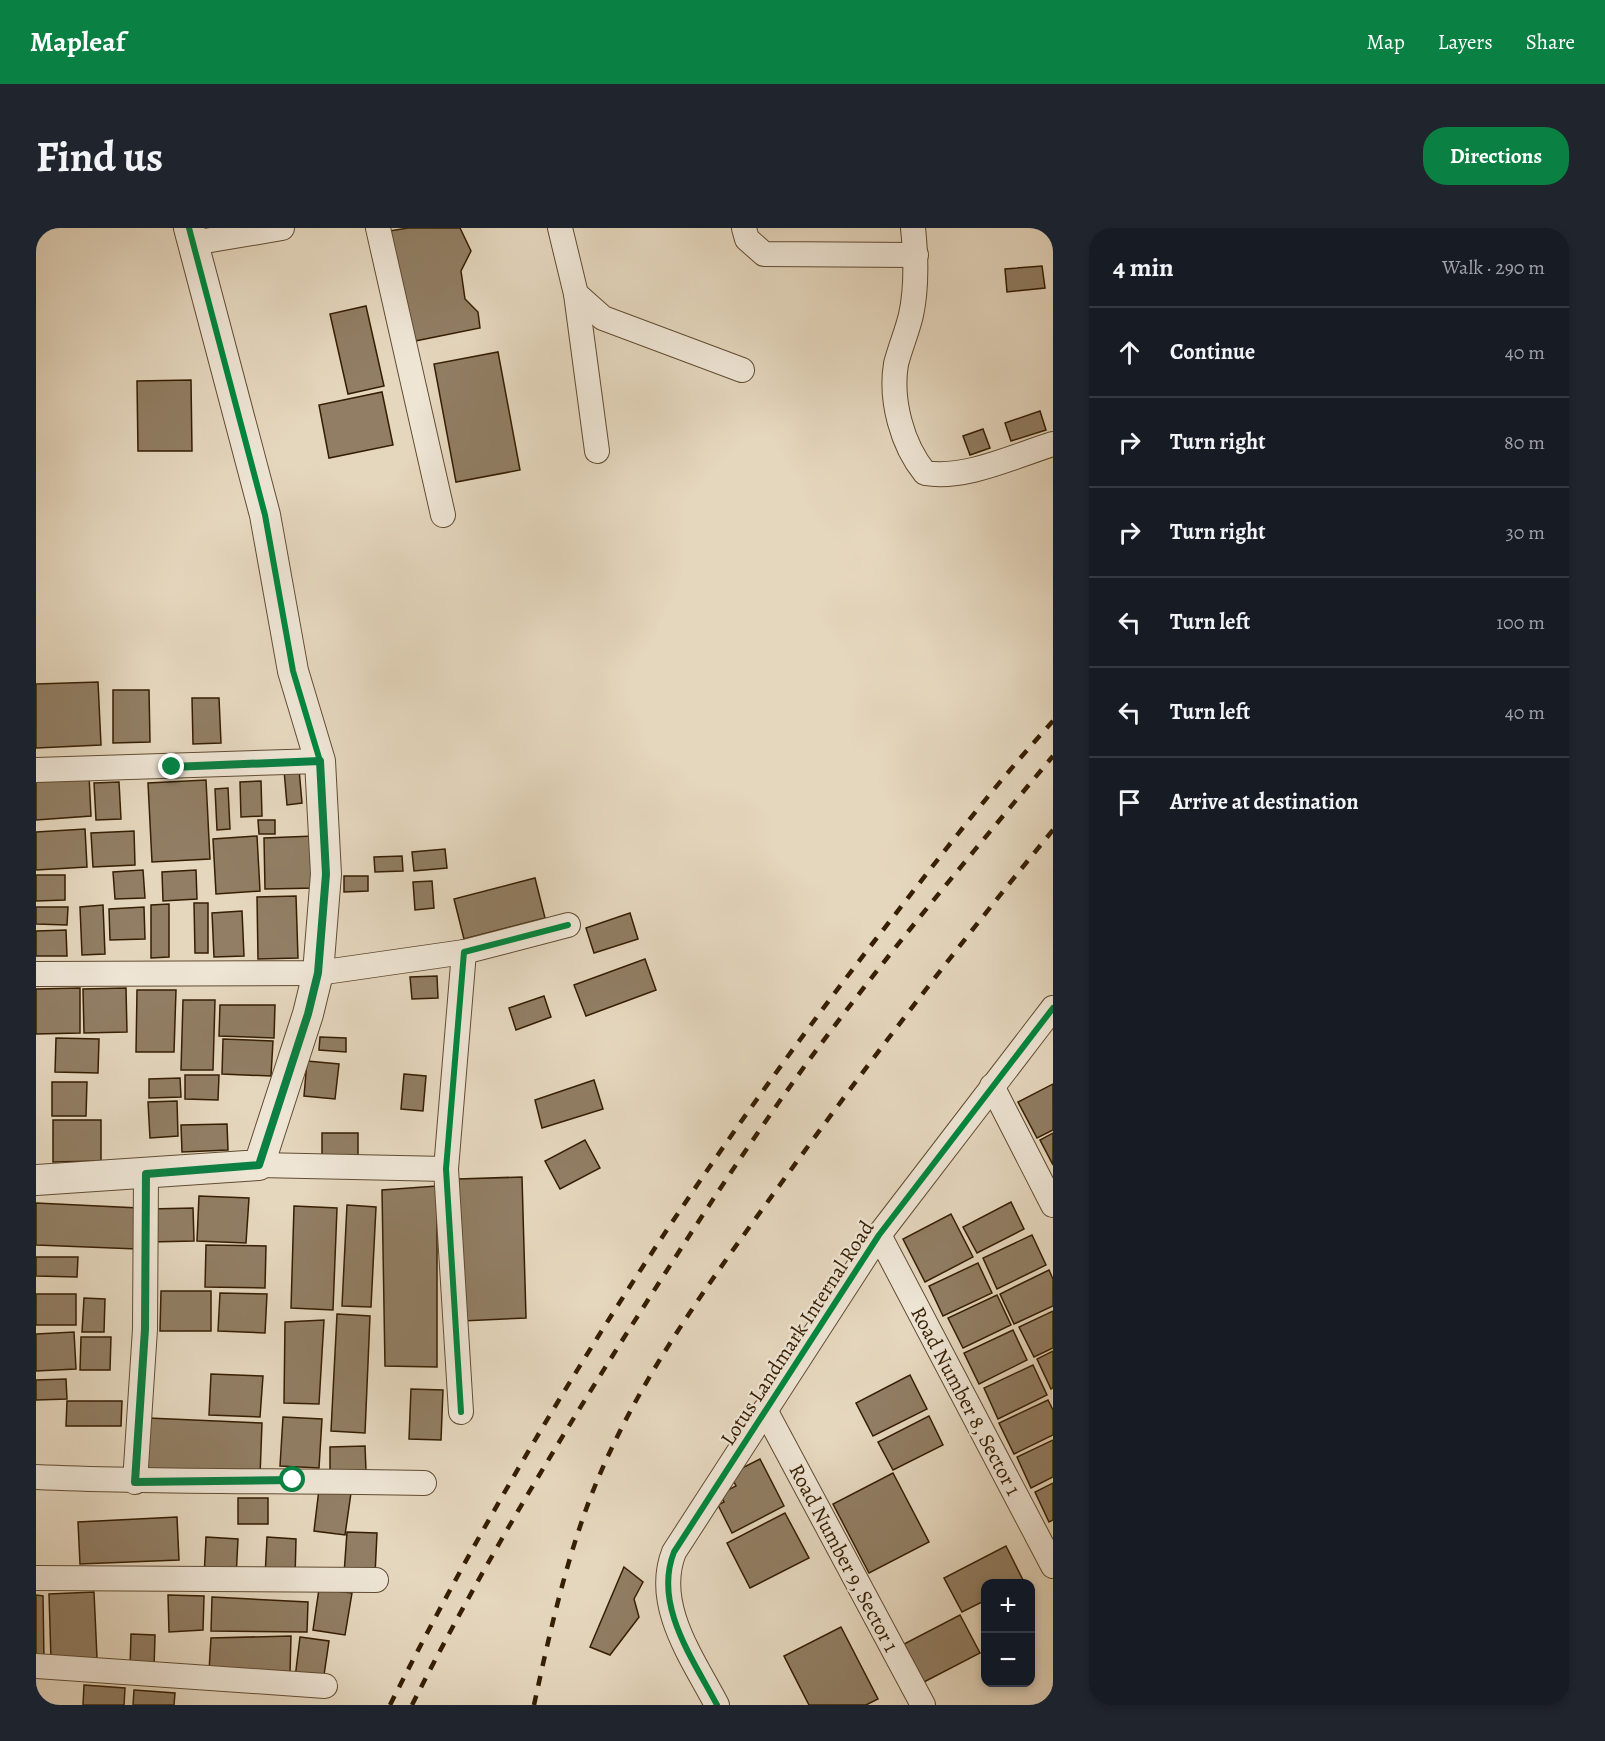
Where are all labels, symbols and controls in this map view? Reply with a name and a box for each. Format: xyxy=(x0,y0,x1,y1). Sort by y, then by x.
text: Mapleaf xyxy=(30,23,125,61)
text: Map xyxy=(1366,28,1405,56)
text: Layers xyxy=(1438,28,1493,56)
text: Share xyxy=(1526,28,1575,56)
button: Directions xyxy=(1423,127,1569,185)
text: Find us xyxy=(36,128,163,185)
text: 4 min xyxy=(1113,250,1174,285)
text: Walk · 290 m xyxy=(1442,254,1545,281)
icon: ahead xyxy=(1113,336,1146,369)
text: Continue xyxy=(1170,337,1255,367)
text: 40 m xyxy=(1505,339,1545,366)
icon: right xyxy=(1113,426,1146,459)
text: Turn right xyxy=(1170,427,1266,457)
text: 80 m xyxy=(1504,429,1545,456)
icon: right xyxy=(1113,516,1146,549)
text: Turn right xyxy=(1170,517,1266,547)
text: 30 m xyxy=(1505,519,1545,546)
icon: left xyxy=(1113,606,1146,639)
text: Turn left xyxy=(1170,607,1250,637)
text: 100 m xyxy=(1496,609,1545,636)
icon: left xyxy=(1113,696,1146,729)
text: Turn left xyxy=(1170,697,1250,727)
text: 40 m xyxy=(1505,699,1545,726)
route end xyxy=(158,753,184,779)
icon: arrive xyxy=(1113,786,1146,819)
text: Arrive at destination xyxy=(1170,787,1359,817)
street label: Lotus Landmark Internal Road xyxy=(714,1215,881,1451)
street label: Road Number 8, Sector 1 xyxy=(904,1302,1028,1500)
street label: Road Number 9, Sector 1 xyxy=(782,1459,906,1657)
route start xyxy=(279,1466,305,1492)
map controls xyxy=(981,1579,1035,1687)
button: + xyxy=(981,1579,1035,1633)
button: − xyxy=(981,1633,1035,1687)

